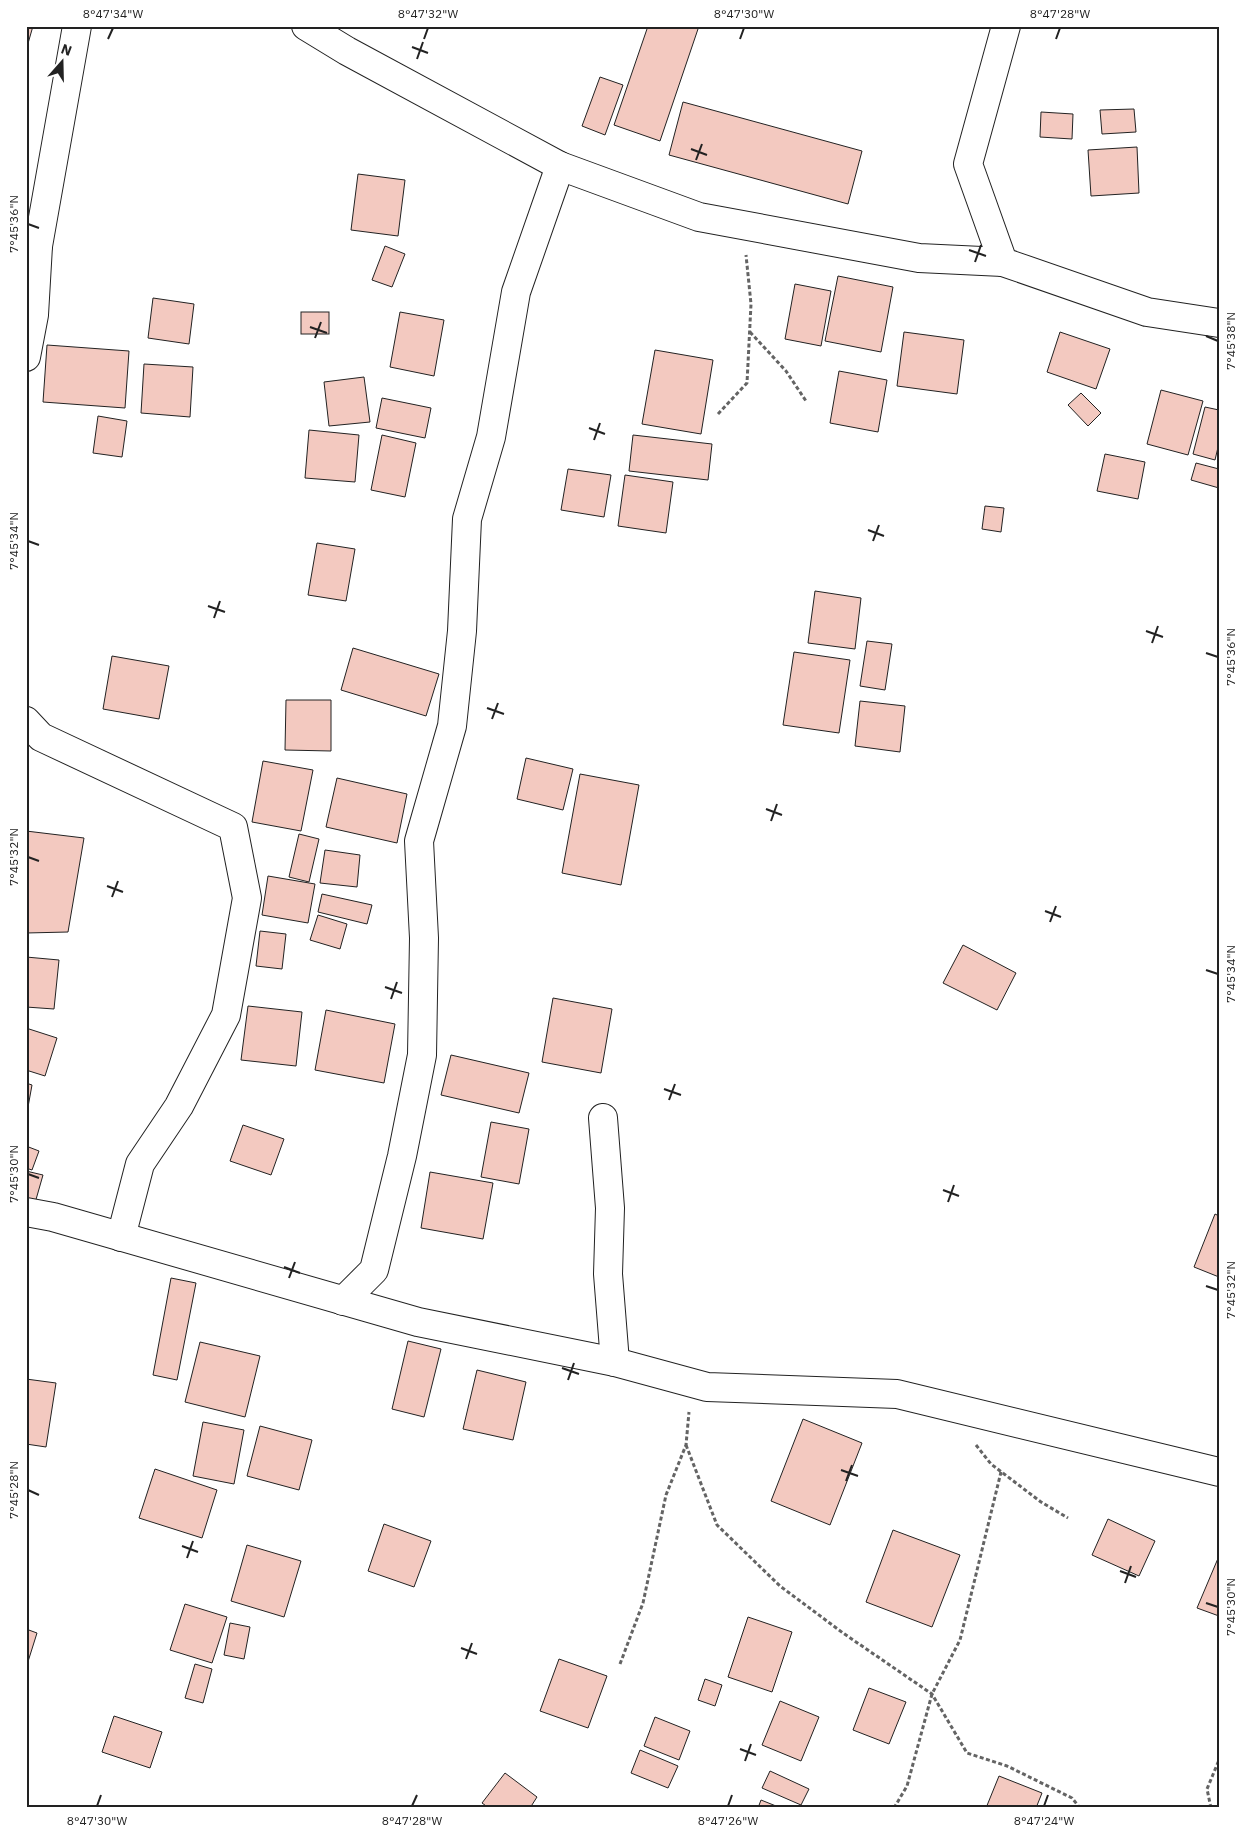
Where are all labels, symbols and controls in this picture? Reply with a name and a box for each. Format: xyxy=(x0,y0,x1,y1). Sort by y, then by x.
text: 8°47'34"W xyxy=(83,6,144,21)
text: 8°47'32"W xyxy=(398,6,459,21)
text: 8°47'30"W xyxy=(714,6,775,21)
text: 8°47'28"W xyxy=(1030,6,1091,21)
north arrow xyxy=(38,38,88,88)
text: N xyxy=(59,40,74,60)
text: 7°45'36"N xyxy=(6,195,21,253)
text: 7°45'38"N xyxy=(1223,312,1238,370)
text: 7°45'34"N xyxy=(6,512,21,570)
text: 7°45'36"N xyxy=(1223,628,1238,686)
text: 7°45'32"N xyxy=(6,828,21,886)
text: 7°45'34"N xyxy=(1223,945,1238,1003)
text: 7°45'30"N xyxy=(6,1145,21,1203)
text: 7°45'32"N xyxy=(1223,1261,1238,1319)
text: 7°45'28"N xyxy=(6,1461,21,1519)
text: 7°45'30"N xyxy=(1223,1578,1238,1636)
text: 8°47'30"W xyxy=(67,1813,128,1828)
text: 8°47'28"W xyxy=(382,1813,443,1828)
text: 8°47'26"W xyxy=(698,1813,759,1828)
text: 8°47'24"W xyxy=(1014,1813,1075,1828)

